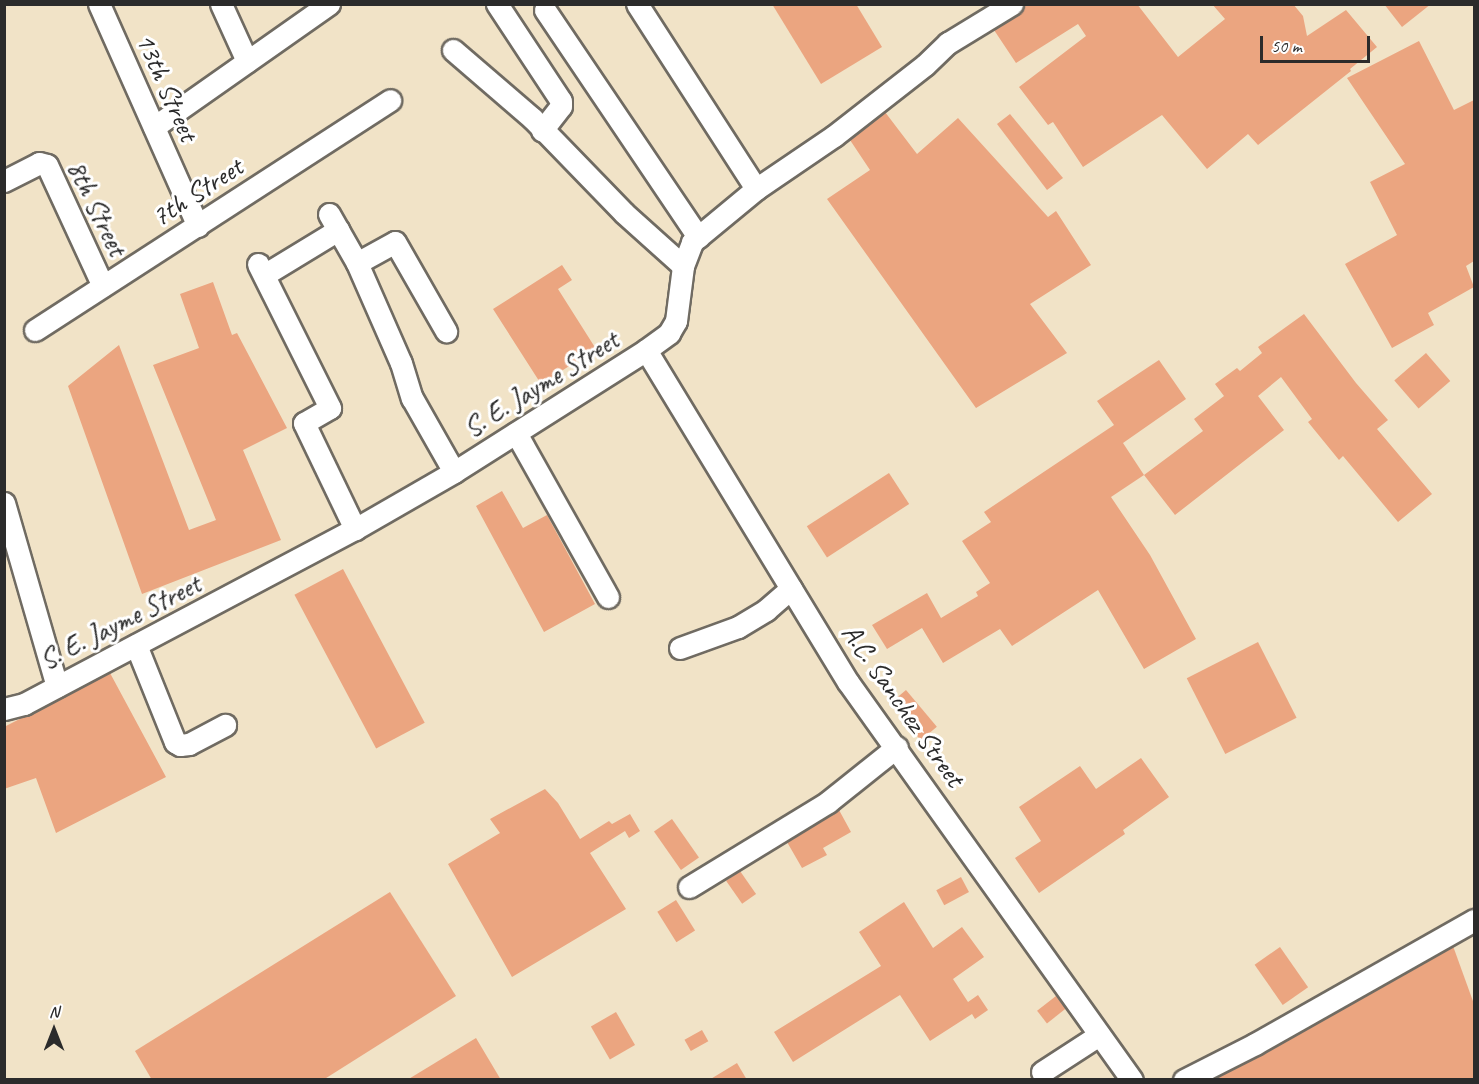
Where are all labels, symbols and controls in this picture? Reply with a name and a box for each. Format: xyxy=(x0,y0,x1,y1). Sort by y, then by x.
scale bar xyxy=(1263,24,1372,62)
street label: 13th Street xyxy=(128,28,206,146)
text: 50 m xyxy=(1271,35,1302,57)
street label: 7th Street xyxy=(145,150,249,234)
street label: 8th Street xyxy=(59,155,135,261)
street label: S. E. Jayme Street xyxy=(457,323,625,445)
street label: S. E. Jayme Street xyxy=(34,567,206,677)
street label: A.C. Sanchez Street xyxy=(834,617,972,793)
north arrow xyxy=(24,1000,84,1060)
text: N xyxy=(49,1002,59,1022)

